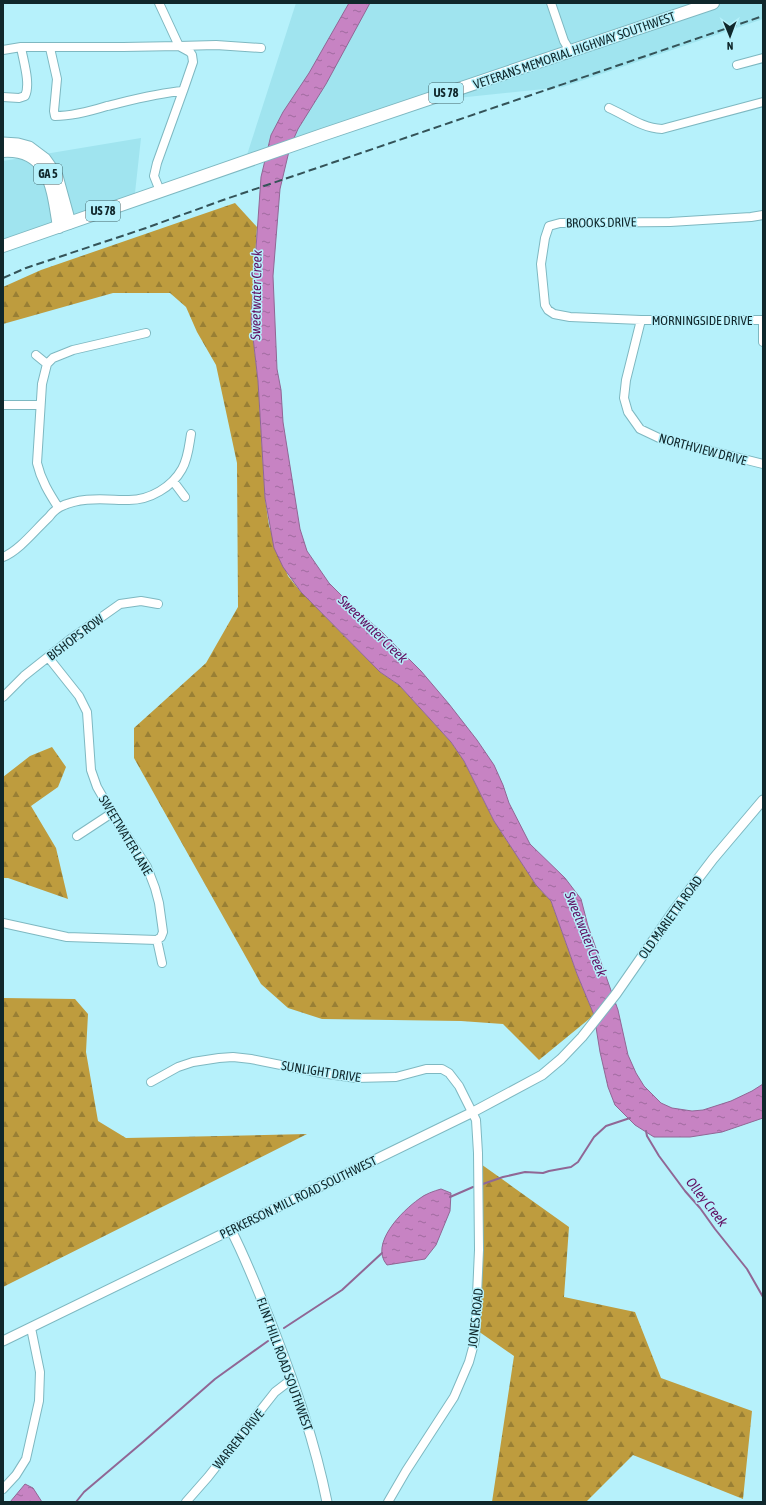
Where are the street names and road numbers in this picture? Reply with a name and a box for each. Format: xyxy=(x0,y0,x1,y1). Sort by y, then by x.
street label: VETERANS MEMORIAL HIGHWAY SOUTHWEST xyxy=(471,9,677,92)
road number: US 78 xyxy=(429,83,463,103)
road number: GA 5 xyxy=(34,164,62,184)
road number: US 78 xyxy=(86,201,120,221)
street label: BROOKS DRIVE xyxy=(566,214,637,231)
street label: MORNINGSIDE DRIVE xyxy=(652,313,753,328)
street label: NORTHVIEW DRIVE xyxy=(657,431,749,469)
street label: BISHOPS ROW xyxy=(44,611,107,664)
street label: SWEETWATER LANE xyxy=(96,792,156,878)
street label: OLD MARIETTA ROAD xyxy=(635,873,706,962)
street label: SUNLIGHT DRIVE xyxy=(280,1058,362,1085)
street label: PERKERSON MILL ROAD SOUTHWEST xyxy=(217,1153,379,1242)
street label: JONES ROAD xyxy=(465,1288,486,1349)
street label: FLINT HILL ROAD SOUTHWEST xyxy=(253,1295,316,1433)
street label: WARREN DRIVE xyxy=(210,1406,267,1472)

